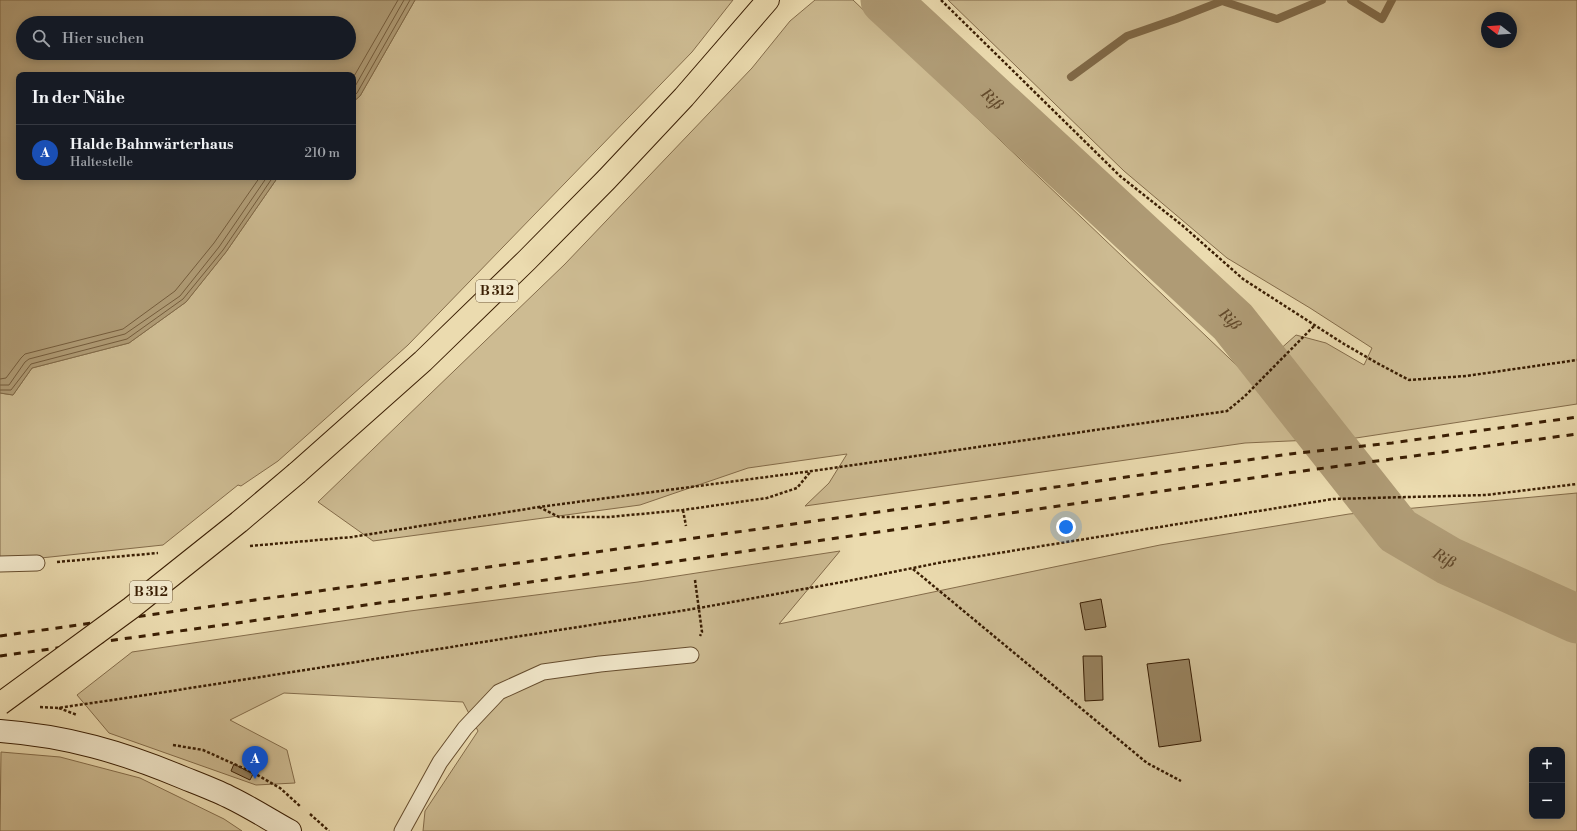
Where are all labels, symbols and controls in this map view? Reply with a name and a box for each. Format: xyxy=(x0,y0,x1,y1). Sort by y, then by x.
north arrow xyxy=(1481,12,1517,48)
search box xyxy=(16,16,356,60)
icon: search xyxy=(30,27,52,49)
text: Hier suchen xyxy=(62,29,144,48)
water label: Riß xyxy=(976,83,1008,115)
text: In der Nähe xyxy=(32,87,125,109)
text: Halde Bahnwärterhaus xyxy=(70,135,234,154)
text: A xyxy=(40,145,50,161)
text: 210 m xyxy=(305,145,340,161)
text: Haltestelle xyxy=(70,154,133,170)
road number: B 312 xyxy=(476,280,518,302)
water label: Riß xyxy=(1214,304,1246,334)
your location xyxy=(1056,517,1076,537)
water label: Riß xyxy=(1428,543,1459,572)
road number: B 312 xyxy=(130,581,172,603)
pin: A xyxy=(242,746,268,779)
map controls xyxy=(1529,747,1565,819)
button: + xyxy=(1529,747,1565,783)
button: − xyxy=(1529,783,1565,819)

